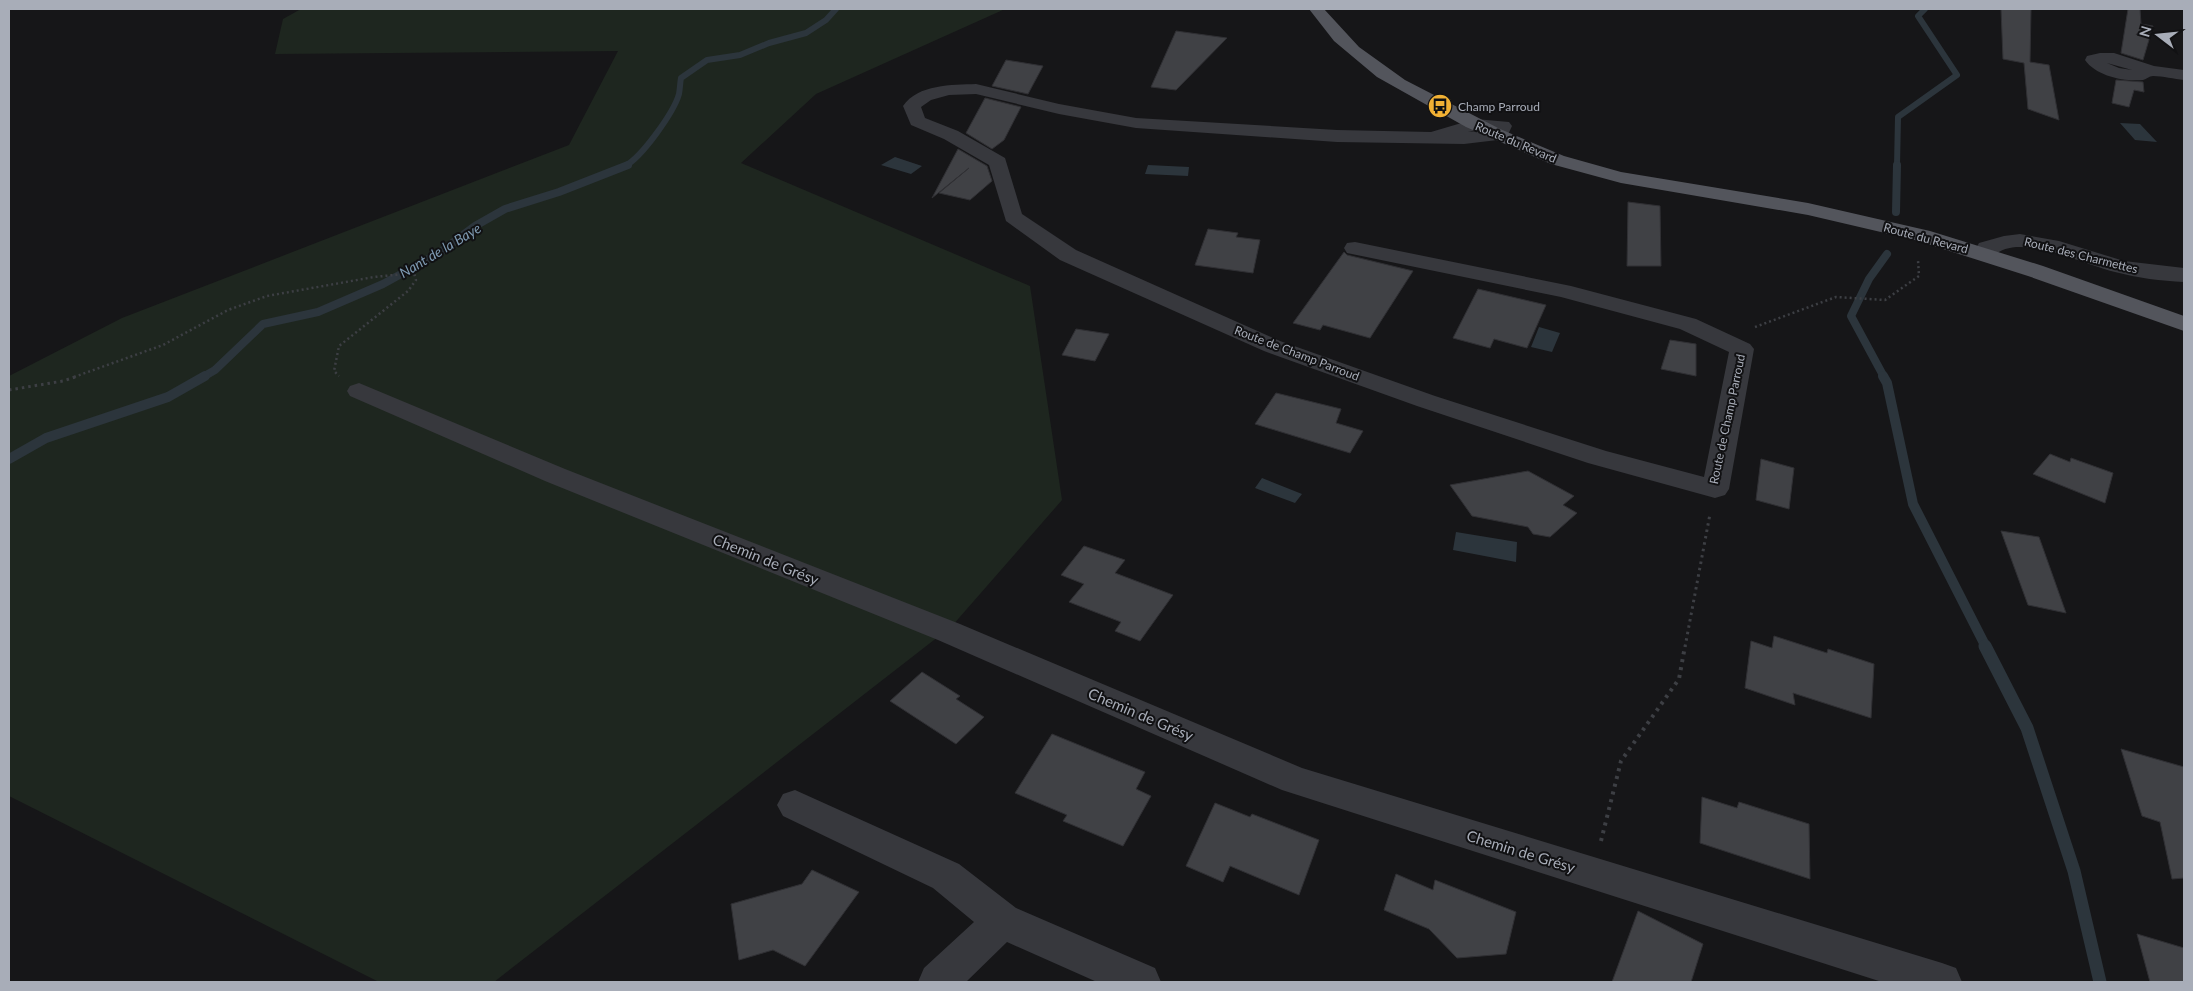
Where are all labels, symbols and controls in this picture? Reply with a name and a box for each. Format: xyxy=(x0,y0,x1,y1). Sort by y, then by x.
north arrow xyxy=(2133,10,2183,60)
text: N xyxy=(2135,24,2155,39)
bus stop icon: Champ Parroud xyxy=(1427,93,1453,119)
place label: Champ Parroud xyxy=(1458,99,1540,114)
street label: Route du Revard xyxy=(1473,118,1559,166)
water label: Nant de la Baye xyxy=(396,219,484,281)
street label: Route du Revard xyxy=(1882,219,1970,257)
street label: Route des Charmettes xyxy=(2023,234,2139,276)
street label: Route de Champ Parroud xyxy=(1232,322,1362,384)
street label: Route de Champ Parroud xyxy=(1706,353,1748,485)
street label: Chemin de Grésy xyxy=(710,530,822,589)
street label: Chemin de Grésy xyxy=(1086,684,1197,744)
street label: Chemin de Grésy xyxy=(1465,826,1578,876)

